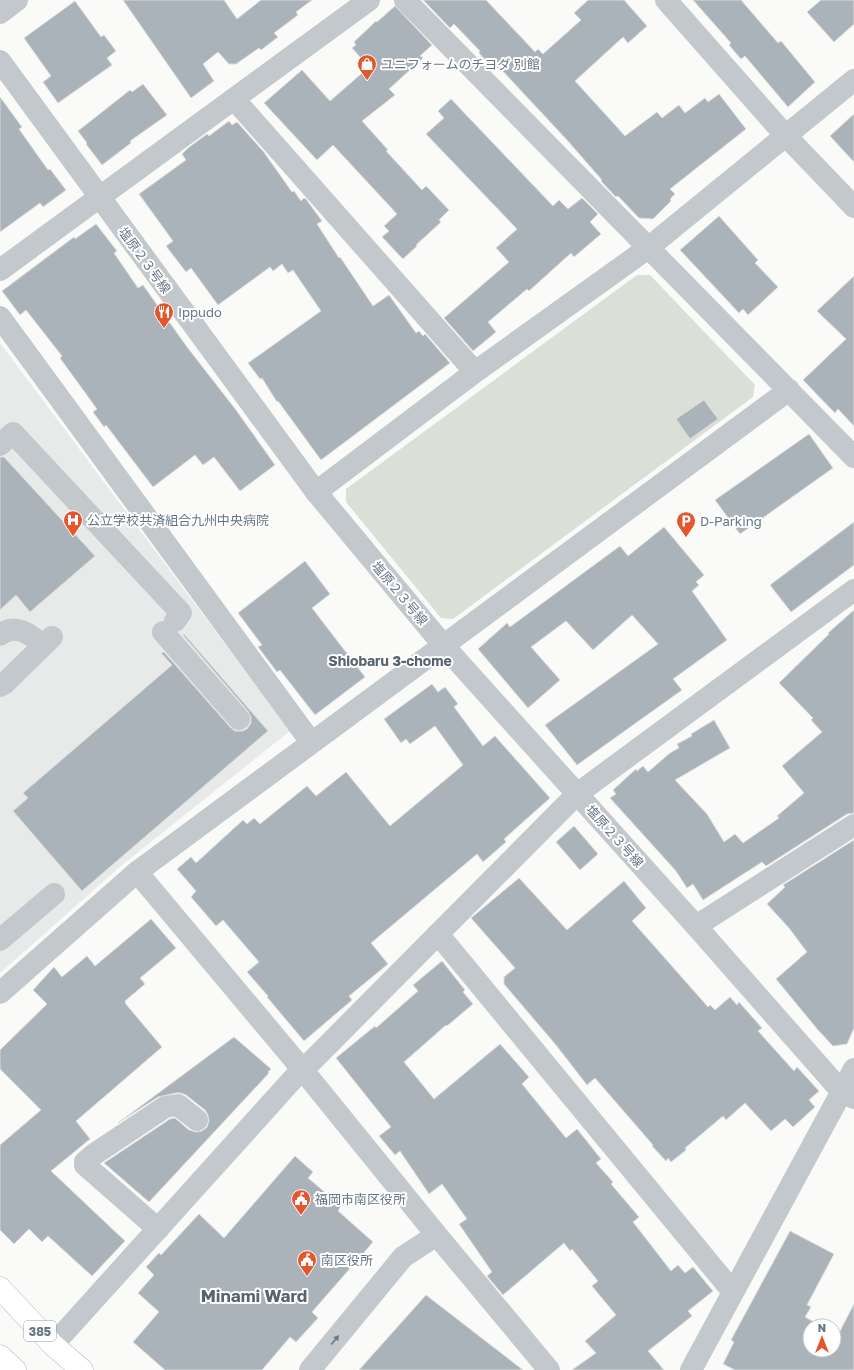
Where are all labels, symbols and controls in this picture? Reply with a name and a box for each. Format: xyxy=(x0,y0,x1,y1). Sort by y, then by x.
shop icon: ユニフォームのチヨダ 別館 xyxy=(356,53,378,81)
place label: ユニフォームのチヨダ 別館 xyxy=(381,56,540,72)
street label: 塩原２３号線 xyxy=(116,224,174,296)
restaurant icon: Ippudo xyxy=(153,301,175,329)
place label: Ippudo xyxy=(178,304,222,320)
hospital icon: 公立学校共済組合九州中央病院 xyxy=(62,509,84,537)
parking icon: D-Parking xyxy=(675,510,697,538)
place label: 公立学校共済組合九州中央病院 xyxy=(87,512,269,528)
place label: D-Parking xyxy=(700,513,762,529)
street label: 塩原２３号線 xyxy=(369,558,431,628)
district label: Shiobaru 3-chome xyxy=(328,652,452,669)
street label: 塩原２３号線 xyxy=(583,802,647,870)
public building icon: 福岡市南区役所 xyxy=(290,1188,312,1216)
place label: 福岡市南区役所 xyxy=(315,1191,406,1207)
public building icon: 南区役所 xyxy=(296,1249,318,1277)
place label: 南区役所 xyxy=(321,1252,373,1268)
district label: Minami Ward xyxy=(201,1285,307,1306)
north arrow xyxy=(802,1318,842,1358)
road number: 385 xyxy=(24,1321,56,1341)
text: N xyxy=(818,1321,826,1334)
one-way arrow xyxy=(330,1335,339,1345)

